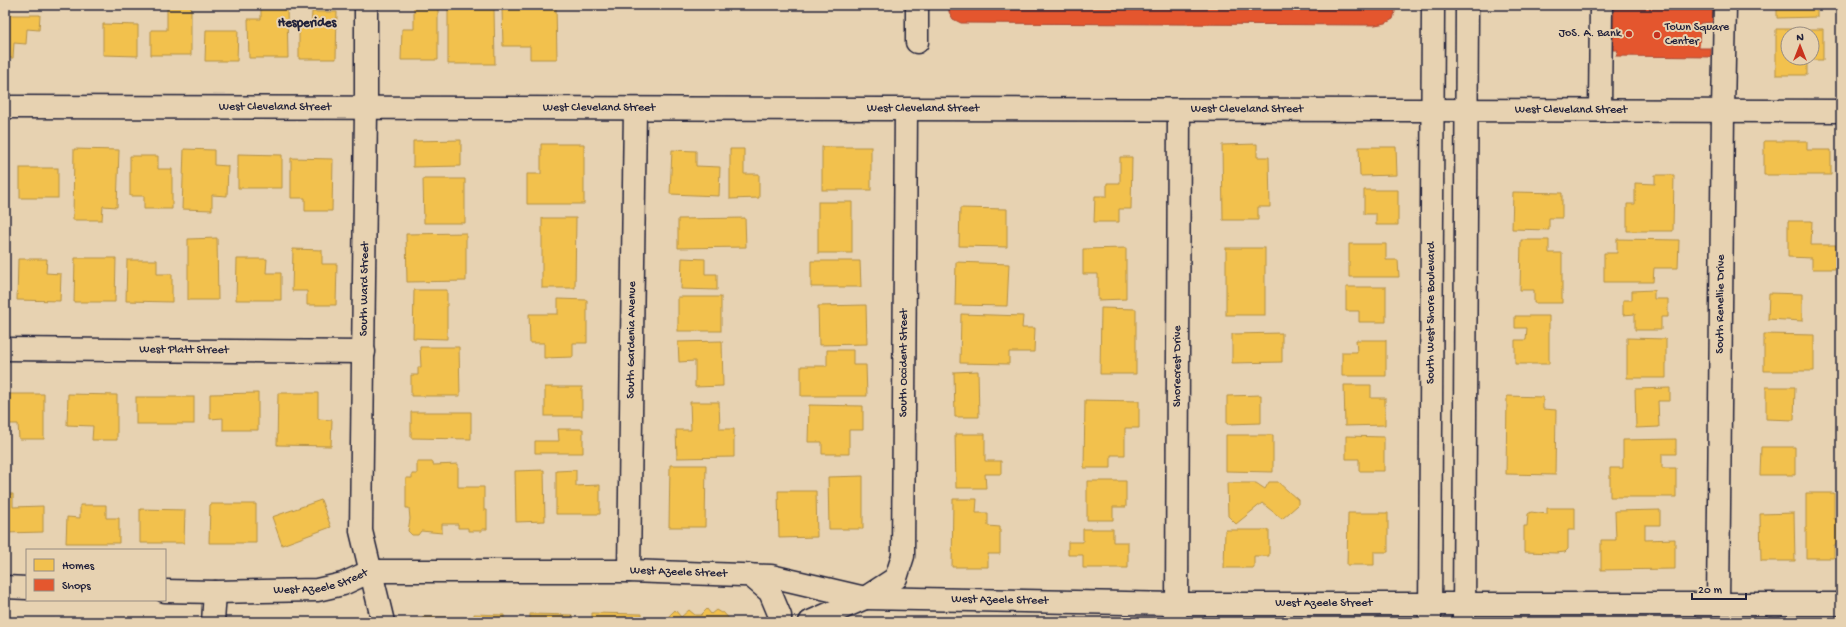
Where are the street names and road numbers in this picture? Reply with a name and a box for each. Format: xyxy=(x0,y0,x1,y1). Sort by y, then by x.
street label: West Cleveland Street xyxy=(219,100,332,115)
street label: West Cleveland Street xyxy=(543,101,656,115)
street label: West Cleveland Street xyxy=(867,102,980,116)
street label: West Cleveland Street xyxy=(1191,103,1304,117)
street label: West Cleveland Street xyxy=(1515,103,1628,118)
street label: South Ward Street xyxy=(357,240,373,336)
street label: South West Shore Boulevard xyxy=(1424,241,1439,384)
street label: South Renellie Drive xyxy=(1714,254,1729,354)
street label: South Gardenia Avenue xyxy=(624,280,640,399)
street label: South Occident Street xyxy=(897,308,912,417)
street label: Shorecrest Drive xyxy=(1171,325,1185,407)
street label: West Platt Street xyxy=(139,343,230,358)
street label: West Azeele Street xyxy=(630,564,728,581)
street label: West Azeele Street xyxy=(273,566,371,598)
street label: West Azeele Street xyxy=(951,593,1050,609)
street label: West Azeele Street xyxy=(1275,597,1373,611)

